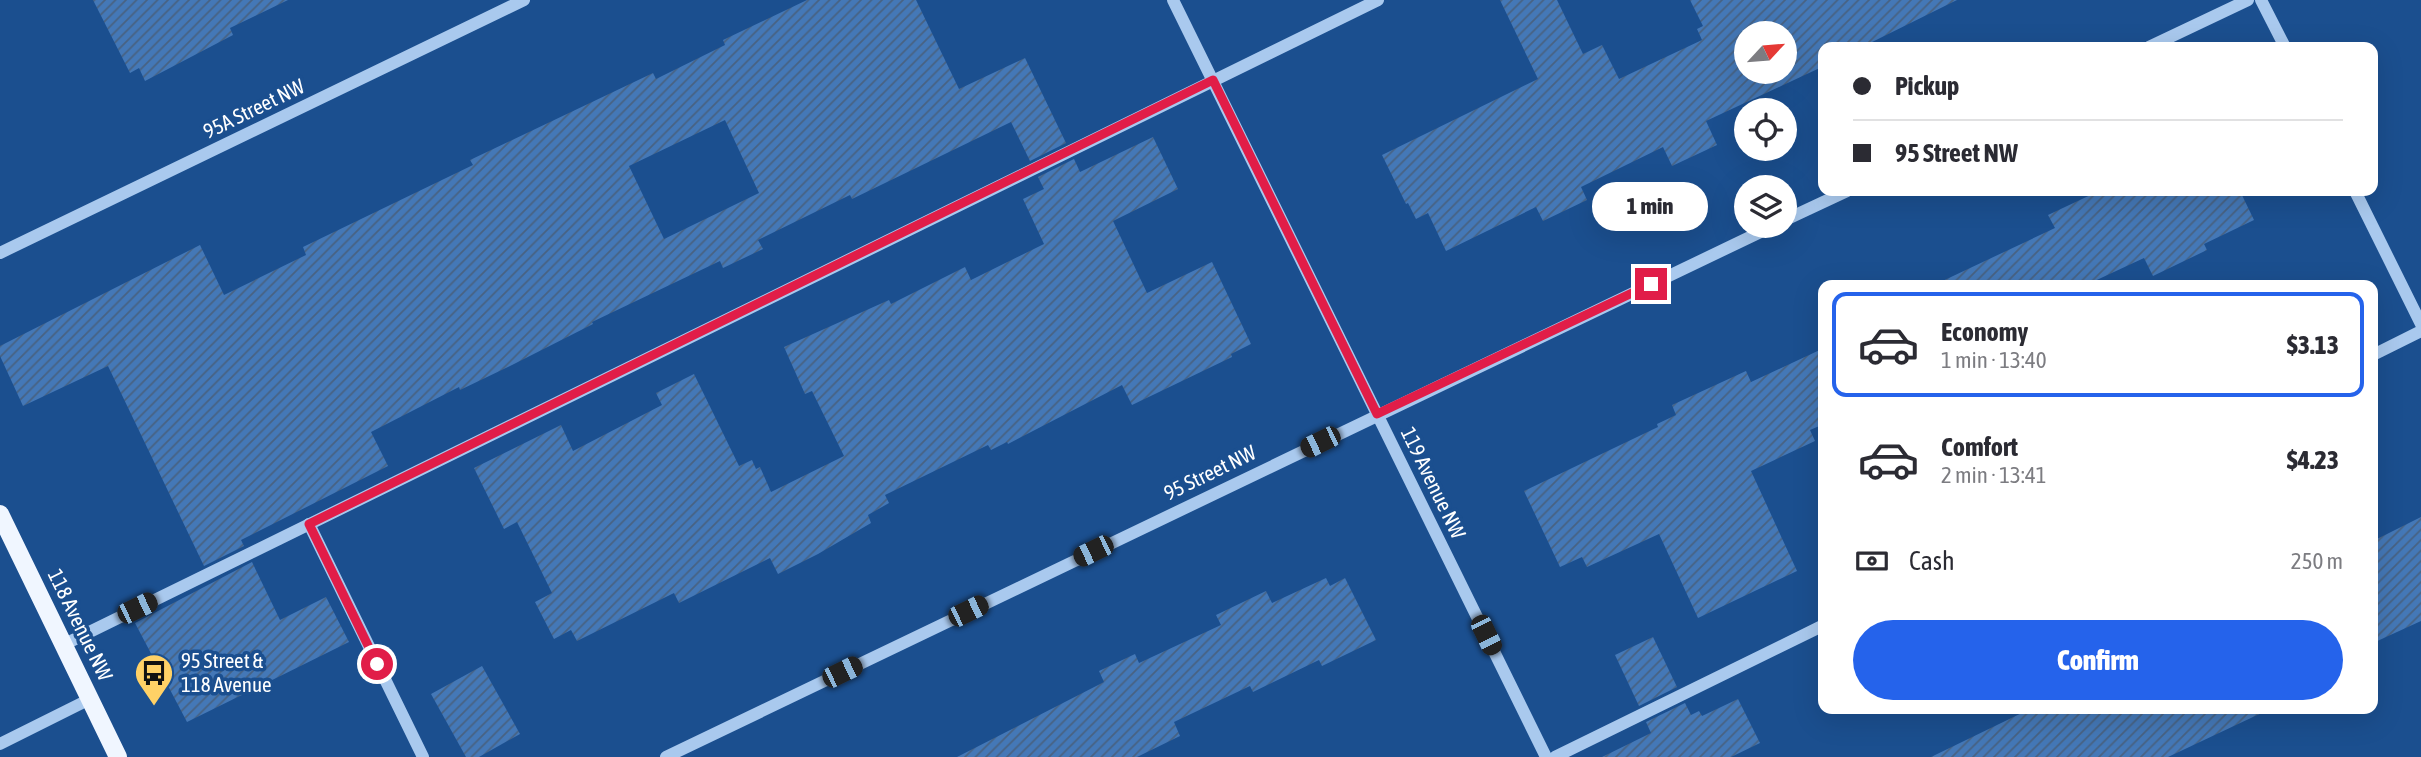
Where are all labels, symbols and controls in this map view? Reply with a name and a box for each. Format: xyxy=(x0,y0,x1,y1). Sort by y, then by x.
north arrow xyxy=(1734,21,1797,84)
map controls xyxy=(1734,21,1797,238)
text: Pickup xyxy=(1895,71,1959,101)
street label: 95A Street NW xyxy=(199,73,309,143)
button: locate xyxy=(1734,98,1797,161)
text: 95 Street NW xyxy=(1895,138,2018,168)
button: layers xyxy=(1734,175,1797,238)
callout: 1 min xyxy=(1593,182,1709,232)
text: 1 min xyxy=(1627,193,1673,219)
route end xyxy=(1635,268,1667,300)
icon: car xyxy=(1857,313,1920,376)
text: Economy xyxy=(1941,317,2028,347)
text: $3.13 xyxy=(2287,330,2339,360)
text: 1 min · 13:40 xyxy=(1941,347,2047,373)
car xyxy=(1297,423,1344,461)
street label: 119 Avenue NW xyxy=(1397,423,1472,543)
icon: car xyxy=(1857,428,1920,491)
text: Comfort xyxy=(1941,432,2018,462)
street label: 95 Street NW xyxy=(1160,439,1260,505)
text: $4.23 xyxy=(2287,445,2339,475)
text: 2 min · 13:41 xyxy=(1941,462,2047,488)
car xyxy=(1070,532,1117,570)
icon: cash xyxy=(1853,542,1891,580)
text: Cash xyxy=(1909,546,1955,576)
text: 250 m xyxy=(2291,548,2343,574)
street label: 118 Avenue NW xyxy=(44,565,119,685)
car xyxy=(114,589,161,627)
car xyxy=(945,592,992,630)
car xyxy=(1468,612,1505,658)
button: Confirm xyxy=(1853,620,2343,700)
place label: 95 Street & 118 Avenue xyxy=(181,648,272,696)
route start xyxy=(361,648,393,680)
bus stop icon: 95 Street & 118 Avenue xyxy=(133,652,175,707)
car xyxy=(819,653,866,691)

